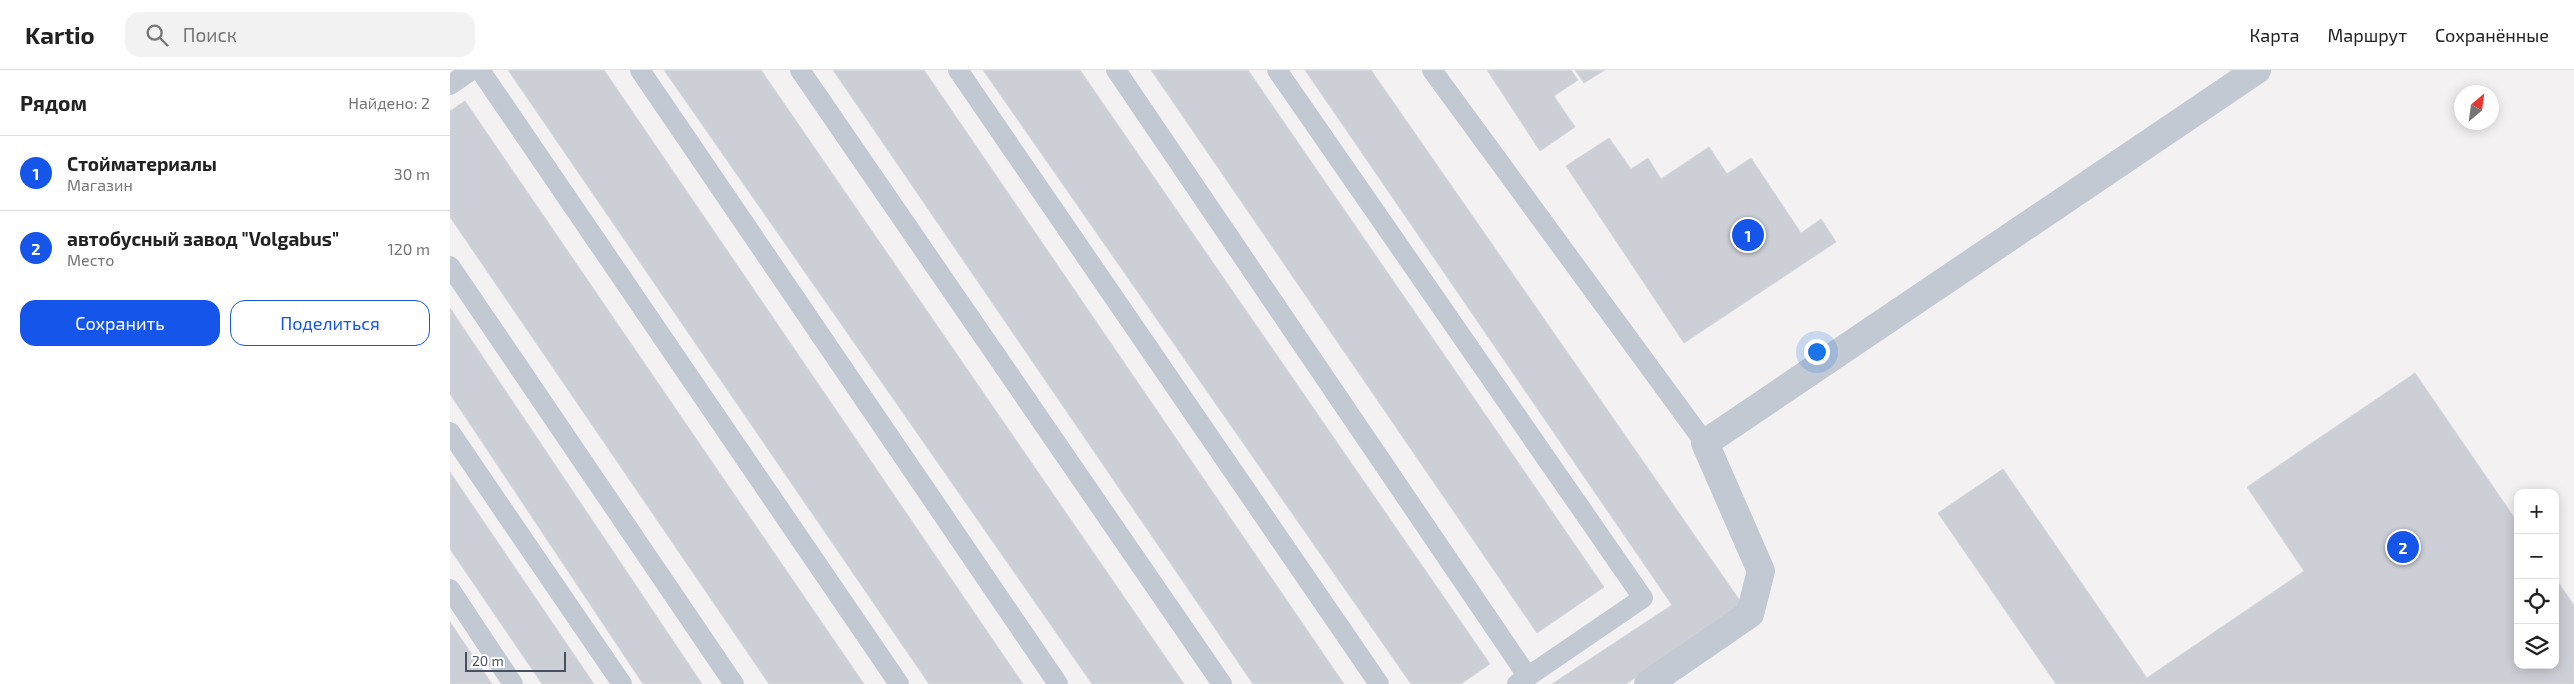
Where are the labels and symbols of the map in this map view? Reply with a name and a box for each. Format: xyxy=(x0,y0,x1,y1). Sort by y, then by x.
north arrow xyxy=(2454,85,2499,130)
pin: 1 xyxy=(1732,216,1764,254)
your location xyxy=(1804,339,1830,365)
pin: 2 xyxy=(2387,528,2419,566)
scale bar xyxy=(465,649,566,672)

